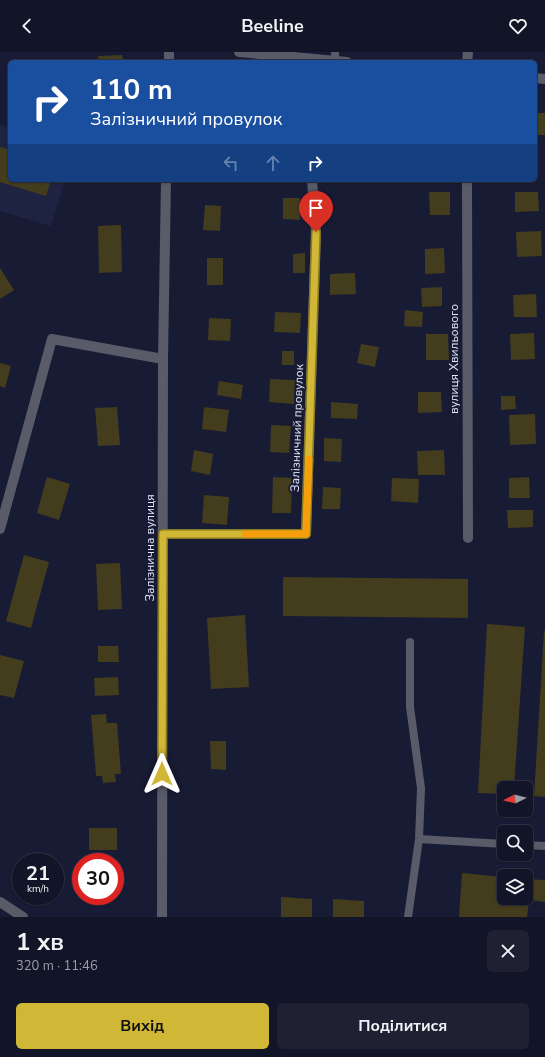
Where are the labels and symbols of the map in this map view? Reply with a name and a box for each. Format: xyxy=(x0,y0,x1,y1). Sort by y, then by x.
pin xyxy=(299,191,333,232)
street label: вулиця Хвильового xyxy=(446,304,462,414)
street label: Залізничний провулок xyxy=(287,363,307,492)
street label: Залізнична вулиця xyxy=(142,494,158,602)
position arrow xyxy=(141,753,183,795)
north arrow xyxy=(497,781,533,817)
speed limit sign: 30 xyxy=(72,853,124,905)

